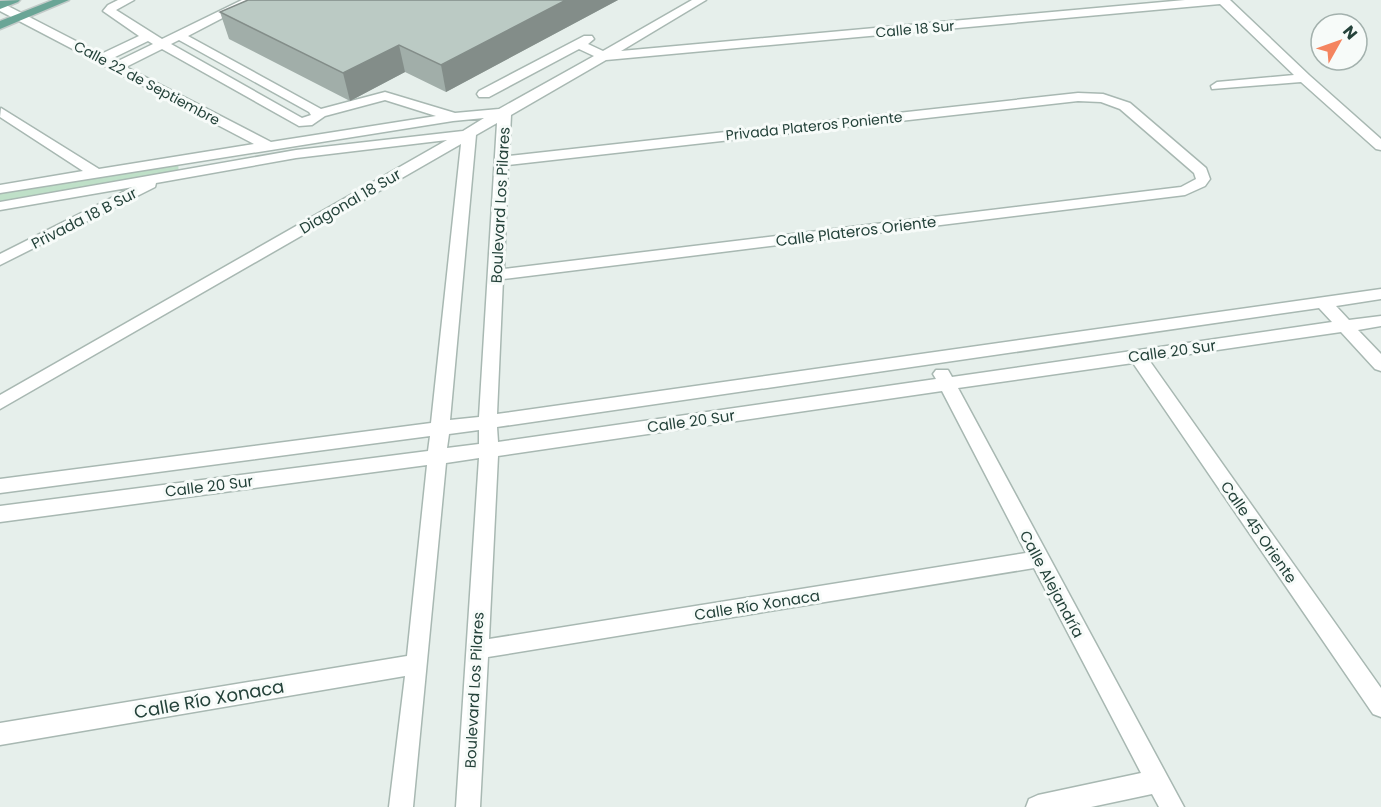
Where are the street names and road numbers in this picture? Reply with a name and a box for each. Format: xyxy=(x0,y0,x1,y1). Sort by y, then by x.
street label: Calle 18 Sur xyxy=(875,16,955,42)
street label: Calle 22 de Septiembre xyxy=(70,36,224,130)
street label: Privada Plateros Poniente xyxy=(725,107,904,145)
street label: Boulevard Los Pilares xyxy=(485,126,515,284)
street label: Diagonal 18 Sur xyxy=(295,163,405,239)
street label: Privada 18 B Sur xyxy=(27,182,141,254)
street label: Calle Plateros Oriente xyxy=(775,211,937,251)
street label: Calle 20 Sur xyxy=(1127,334,1218,368)
street label: Calle 20 Sur xyxy=(646,404,737,438)
street label: Calle 20 Sur xyxy=(164,470,255,502)
street label: Calle 45 Oriente xyxy=(1216,477,1302,587)
street label: Calle Alejandría xyxy=(1015,527,1089,641)
street label: Calle Río Xonaca xyxy=(693,585,821,625)
street label: Boulevard Los Pilares xyxy=(459,611,489,769)
street label: Calle Río Xonaca xyxy=(132,673,286,725)

